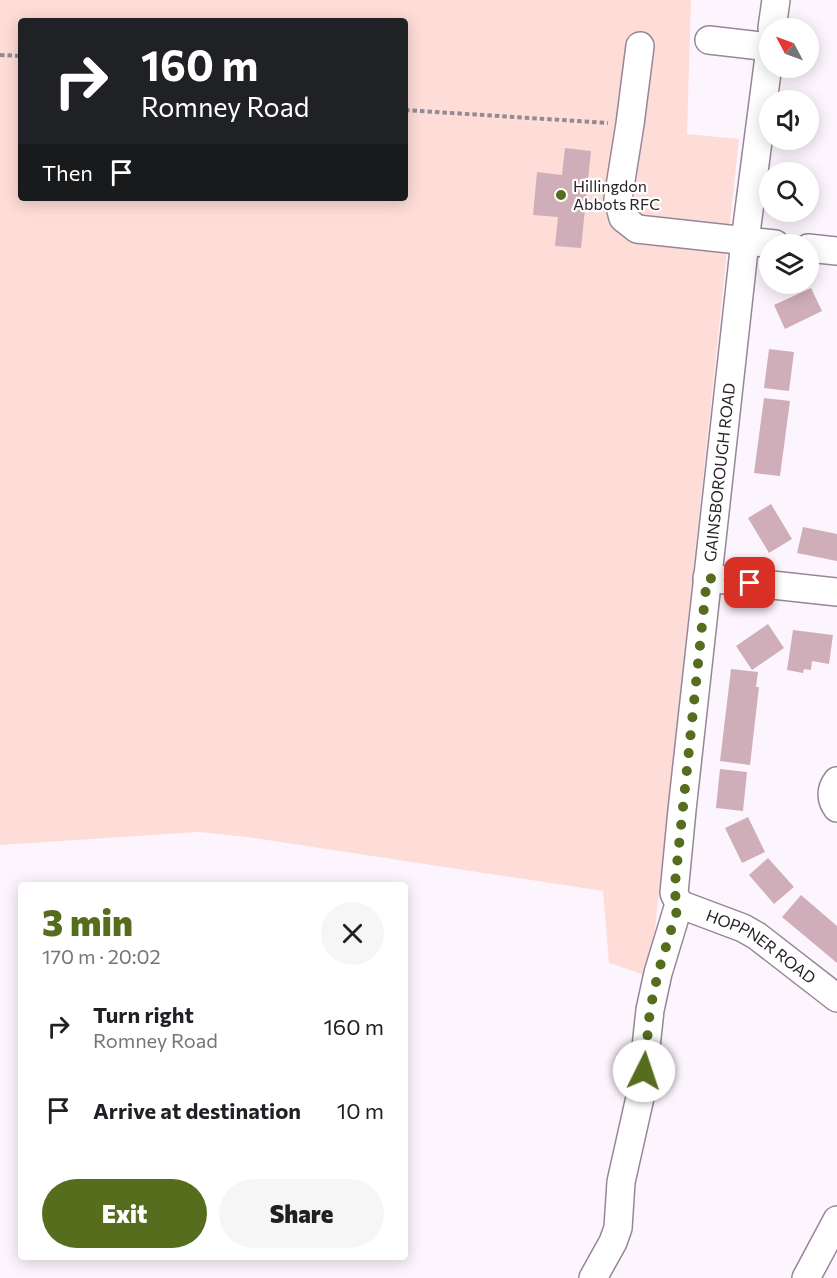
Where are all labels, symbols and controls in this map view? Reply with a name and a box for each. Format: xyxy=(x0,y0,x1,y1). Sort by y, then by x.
north arrow xyxy=(759,18,819,78)
map controls xyxy=(759,18,819,294)
text: 160 m xyxy=(141,38,259,90)
icon: right xyxy=(42,42,120,120)
text: Romney Road xyxy=(141,90,309,123)
button: sound xyxy=(759,90,819,150)
icon: arrive xyxy=(105,156,138,189)
text: Then xyxy=(42,159,93,186)
button: search xyxy=(759,162,819,222)
place label: Hillingdon Abbots RFC xyxy=(573,176,660,213)
marker: Hillingdon Abbots RFC xyxy=(554,188,568,202)
button: layers xyxy=(759,234,819,294)
street label: GAINSBOROUGH ROAD xyxy=(700,382,738,563)
pin xyxy=(724,557,775,608)
icon: arrive xyxy=(733,566,766,599)
text: 3 min xyxy=(42,899,133,943)
button: close xyxy=(321,902,384,965)
street label: HOPPNER ROAD xyxy=(704,905,820,987)
text: 170 m · 20:02 xyxy=(42,944,161,968)
text: Turn right xyxy=(93,1001,194,1028)
icon: right xyxy=(42,1010,75,1043)
text: 160 m xyxy=(323,1013,384,1040)
text: Romney Road xyxy=(93,1028,218,1052)
position arrow xyxy=(612,1039,676,1103)
icon: arrive xyxy=(42,1094,75,1127)
text: Arrive at destination xyxy=(93,1097,301,1124)
text: 10 m xyxy=(337,1097,384,1124)
button: Exit xyxy=(42,1179,207,1248)
button: Share xyxy=(219,1179,384,1248)

